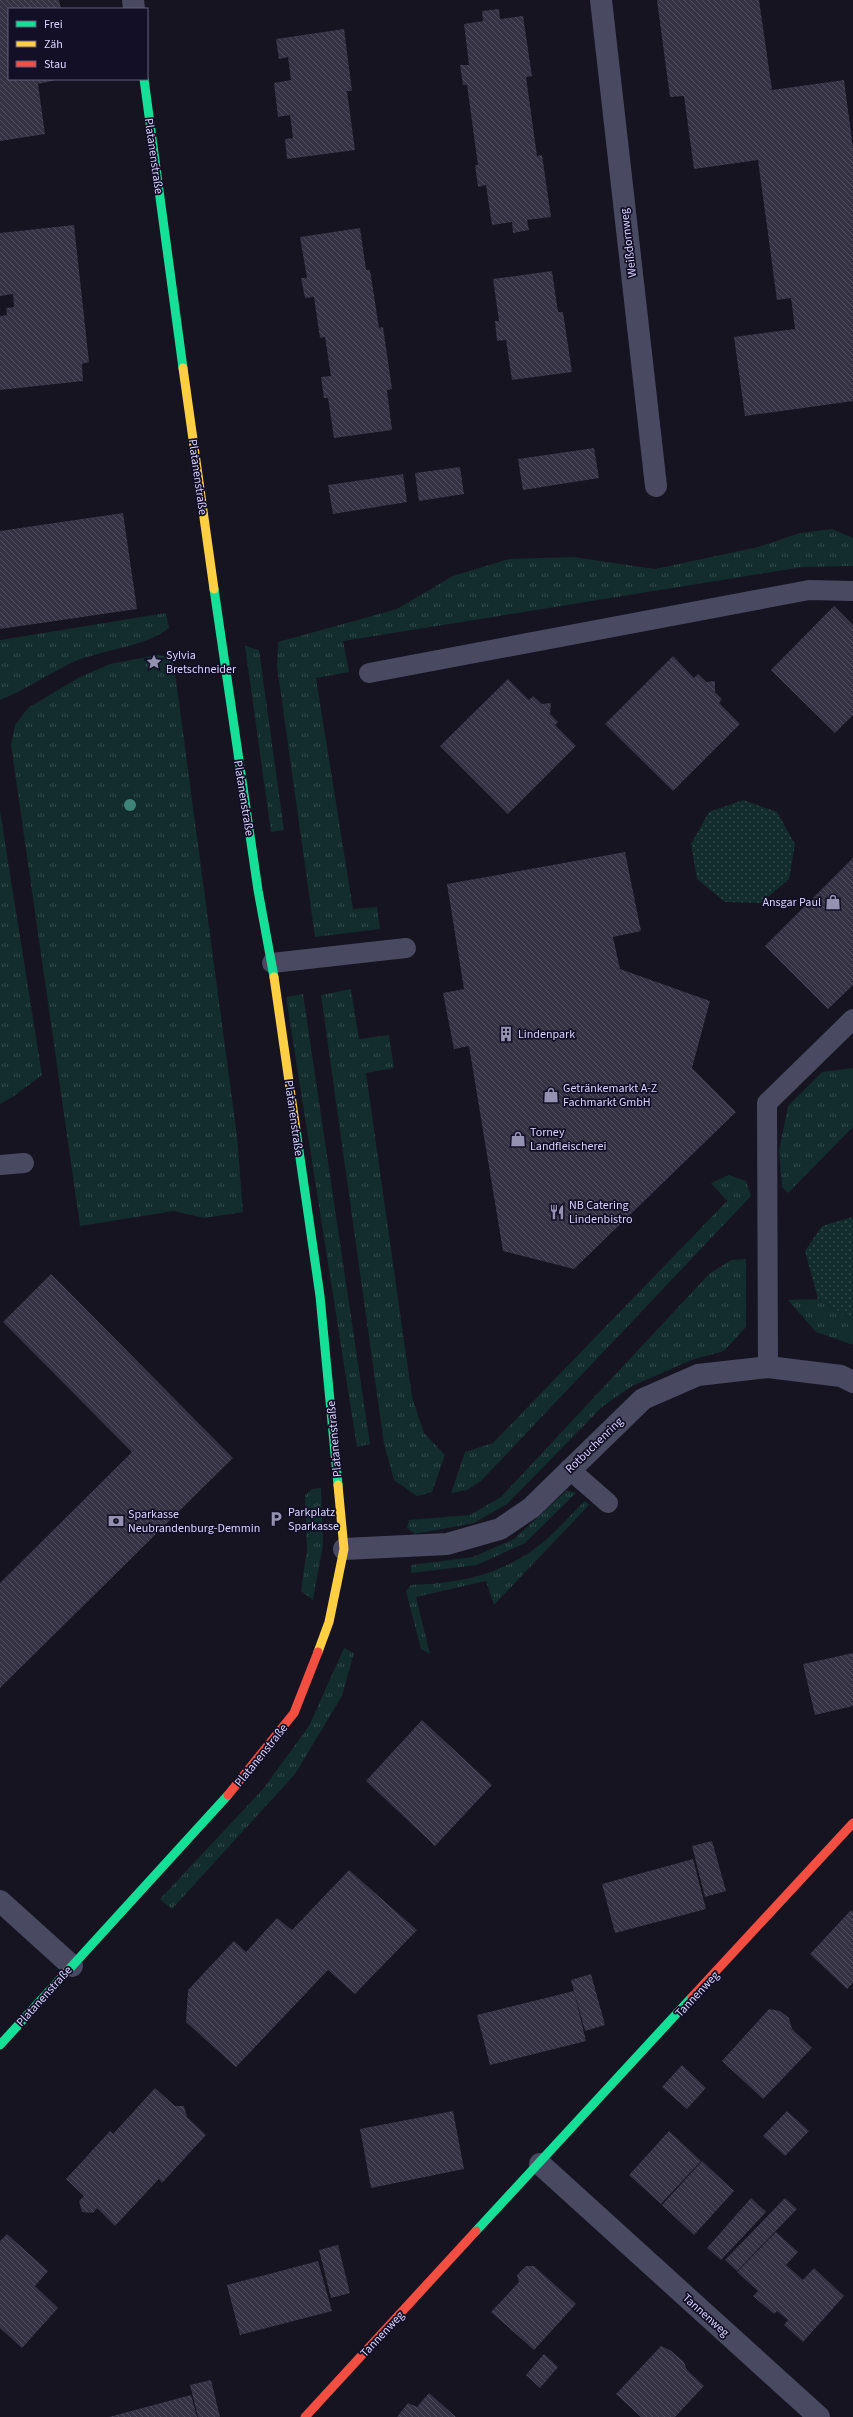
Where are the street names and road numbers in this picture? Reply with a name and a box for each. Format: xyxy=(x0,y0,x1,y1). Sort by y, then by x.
street label: Platanenstraße xyxy=(140,117,167,195)
street label: Weißdornweg xyxy=(616,207,641,279)
street label: Platanenstraße xyxy=(184,438,211,516)
street label: Platanenstraße xyxy=(229,759,258,837)
street label: Platanenstraße xyxy=(280,1079,307,1157)
street label: Platanenstraße xyxy=(323,1400,346,1478)
street label: Rotbuchenring xyxy=(562,1413,627,1477)
street label: Platanenstraße xyxy=(231,1720,292,1790)
street label: Platanenstraße xyxy=(13,1962,76,2030)
street label: Tannenweg xyxy=(671,1967,723,2021)
street label: Tannenweg xyxy=(679,2290,733,2341)
street label: Tannenweg xyxy=(356,2307,408,2361)

